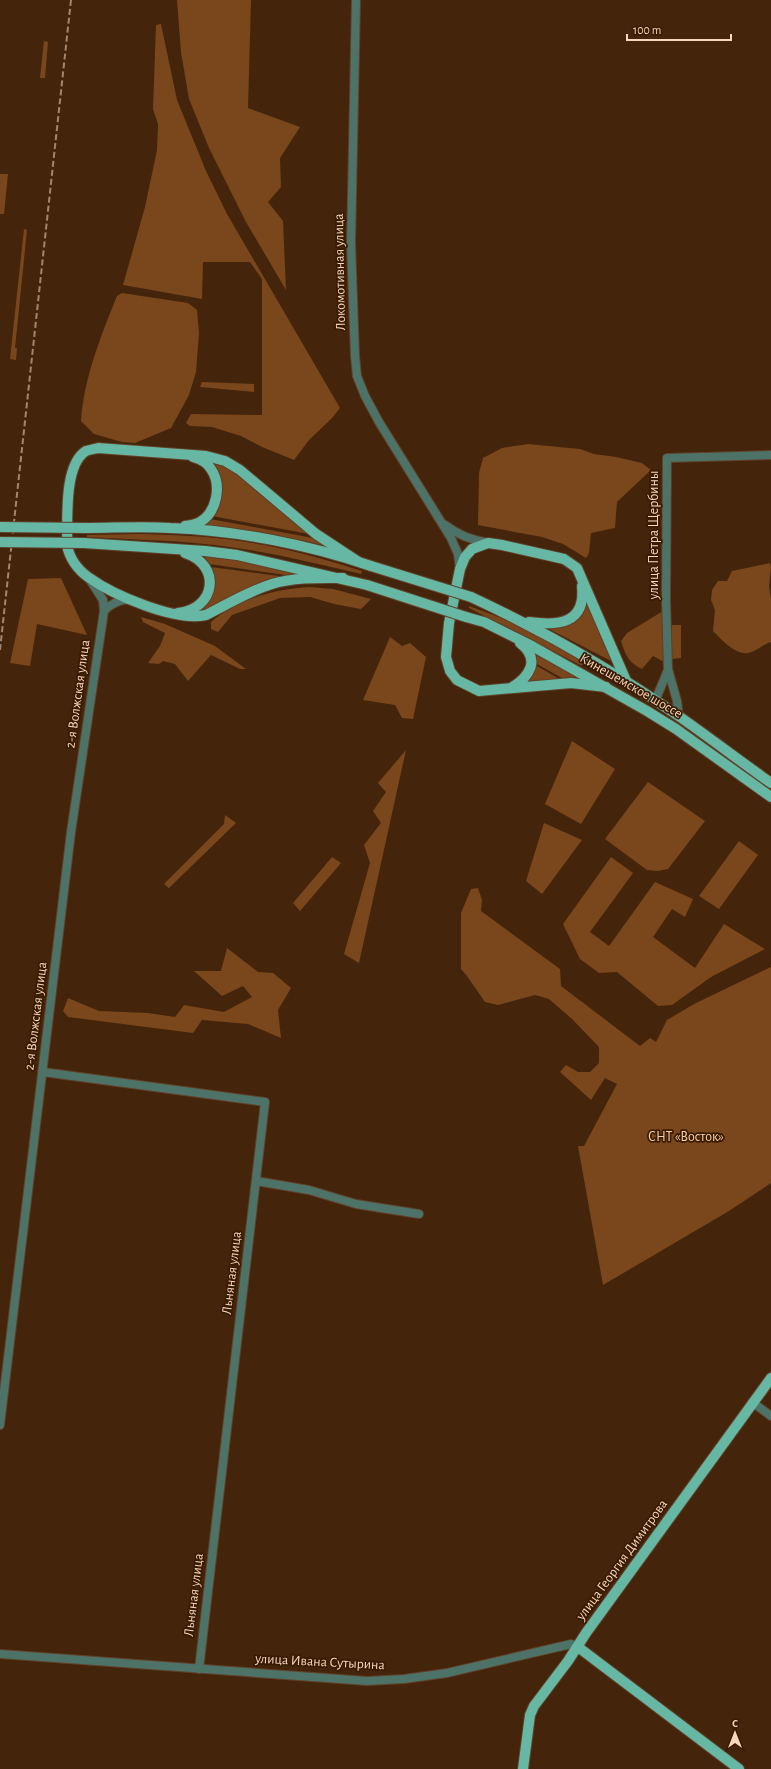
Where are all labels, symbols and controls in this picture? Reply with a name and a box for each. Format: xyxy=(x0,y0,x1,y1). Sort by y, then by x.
scale bar xyxy=(627,16,731,42)
text: 100 m xyxy=(633,24,661,36)
street label: Локомотивная улица xyxy=(332,213,348,331)
street label: улица Петра Щербины xyxy=(647,471,661,600)
street label: 2-я Волжская улица xyxy=(63,638,93,749)
street label: Кинешемское шоссе xyxy=(577,651,685,721)
street label: 2-я Волжская улица xyxy=(22,960,50,1071)
park label: СНТ «Восток» xyxy=(648,1130,724,1144)
street label: Льняная улица xyxy=(220,1230,244,1315)
street label: улица Георгия Димитрова xyxy=(573,1497,671,1624)
street label: Льняная улица xyxy=(182,1552,206,1637)
street label: улица Ивана Сутырина xyxy=(254,1652,386,1672)
north arrow xyxy=(715,1713,755,1753)
text: С xyxy=(732,1718,738,1729)

